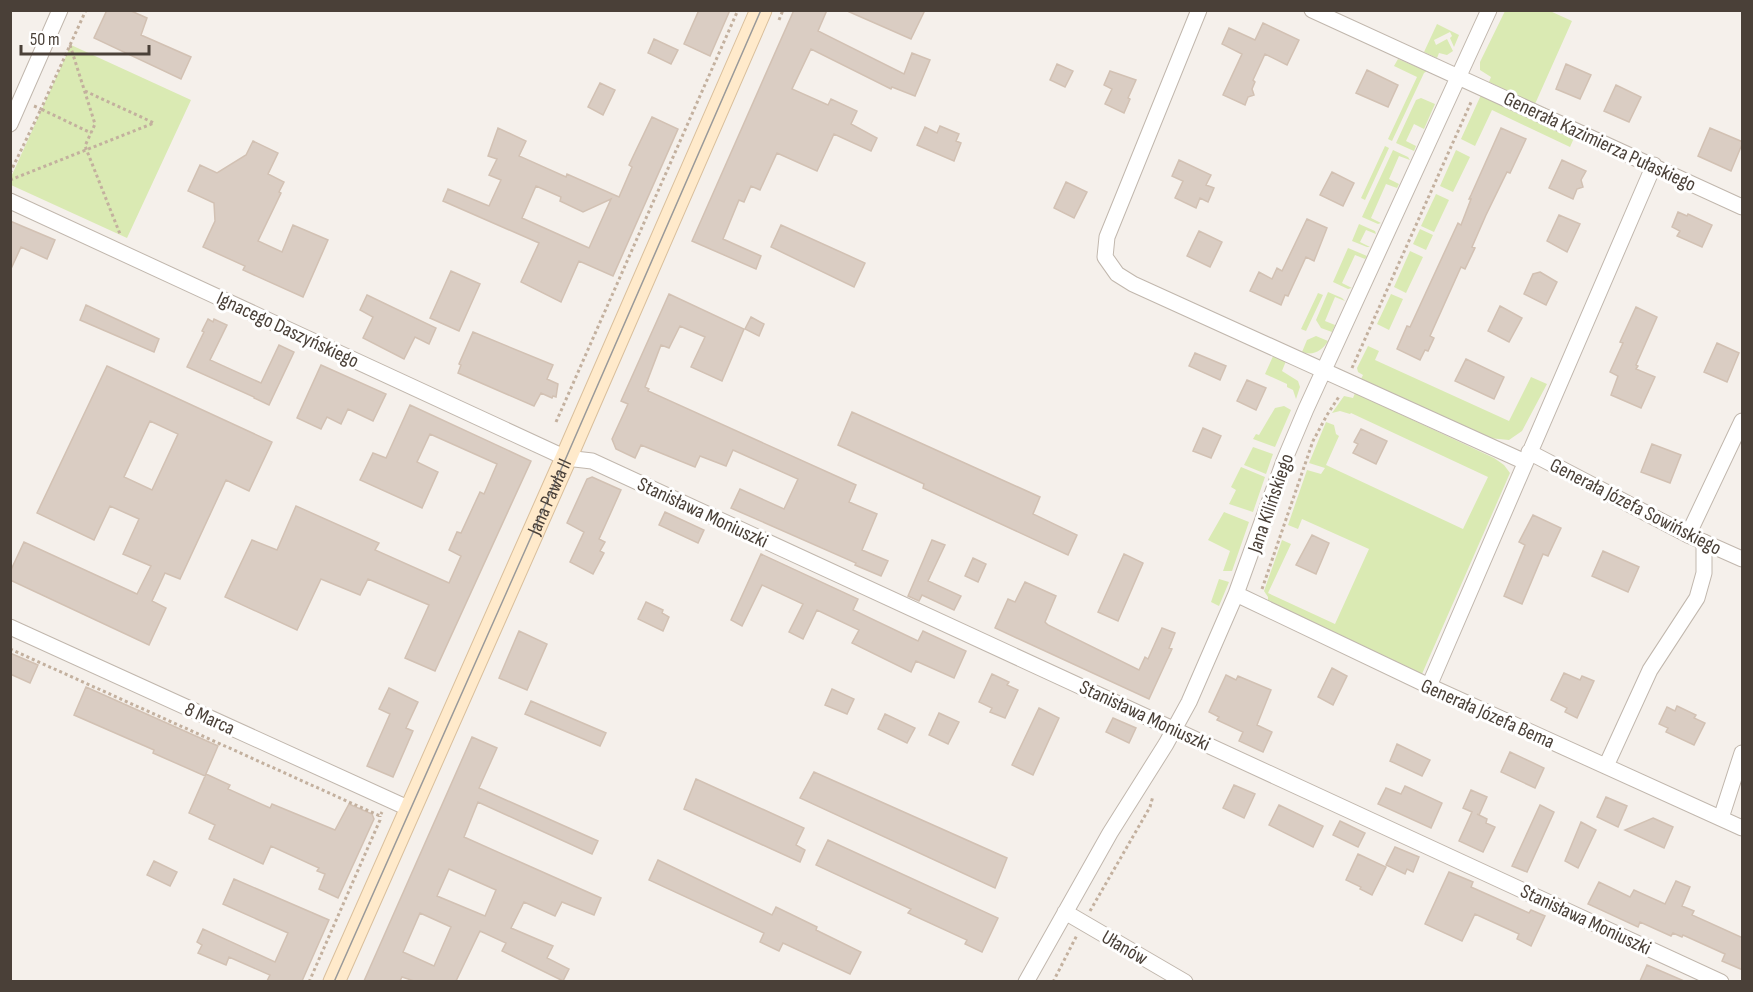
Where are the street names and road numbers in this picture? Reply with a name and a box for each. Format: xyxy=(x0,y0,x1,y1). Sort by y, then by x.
street label: Generała Kazimierza Pułaskiego xyxy=(1500,87,1700,197)
street label: Ignacego Daszyńskiego xyxy=(213,286,363,373)
street label: Jana Kilińskiego xyxy=(1242,451,1299,557)
street label: Generała Józefa Sowińskiego xyxy=(1546,453,1725,561)
street label: Jana Pawła II xyxy=(522,455,577,540)
street label: Stanisława Moniuszki xyxy=(634,472,772,554)
street label: Generała Józefa Bema xyxy=(1417,674,1558,754)
street label: Stanisława Moniuszki xyxy=(1076,675,1214,757)
street label: 8 Marca xyxy=(181,697,238,741)
street label: Stanisława Moniuszki xyxy=(1517,879,1655,961)
street label: Ułanów xyxy=(1097,925,1152,971)

